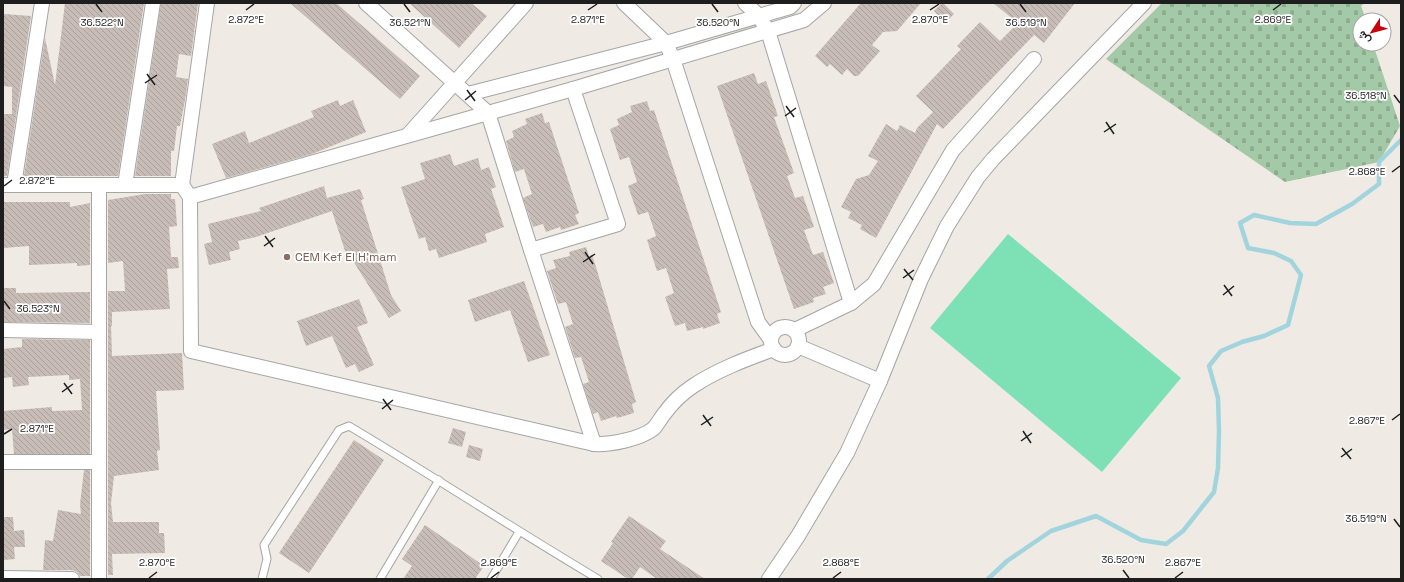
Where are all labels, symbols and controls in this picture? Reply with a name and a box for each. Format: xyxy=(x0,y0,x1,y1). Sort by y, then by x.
north arrow xyxy=(1352,12,1392,52)
text: 2.872°E xyxy=(228,13,264,26)
text: 2.871°E xyxy=(571,13,605,26)
text: 2.870°E xyxy=(912,13,948,26)
text: 2.869°E xyxy=(1255,13,1292,26)
text: 36.522°N xyxy=(80,16,124,29)
text: 36.521°N xyxy=(389,16,431,29)
text: 36.520°N xyxy=(696,16,740,29)
text: 36.519°N xyxy=(1005,16,1047,29)
text: ش xyxy=(1354,28,1373,47)
text: 36.518°N xyxy=(1345,89,1387,102)
text: 2.868°E xyxy=(1349,165,1386,178)
text: 2.872°E xyxy=(19,174,55,187)
place label: CEM Kef El H'mam xyxy=(295,249,396,265)
marker: CEM Kef El H'mam xyxy=(282,252,292,262)
text: 36.523°N xyxy=(16,302,60,315)
text: 2.867°E xyxy=(1349,414,1385,427)
text: 2.871°E xyxy=(20,422,54,435)
text: 36.519°N xyxy=(1345,512,1387,525)
text: 36.520°N xyxy=(1101,553,1145,566)
text: 2.870°E xyxy=(139,556,175,569)
text: 2.869°E xyxy=(481,556,518,569)
text: 2.868°E xyxy=(823,556,860,569)
text: 2.867°E xyxy=(1165,556,1201,569)

